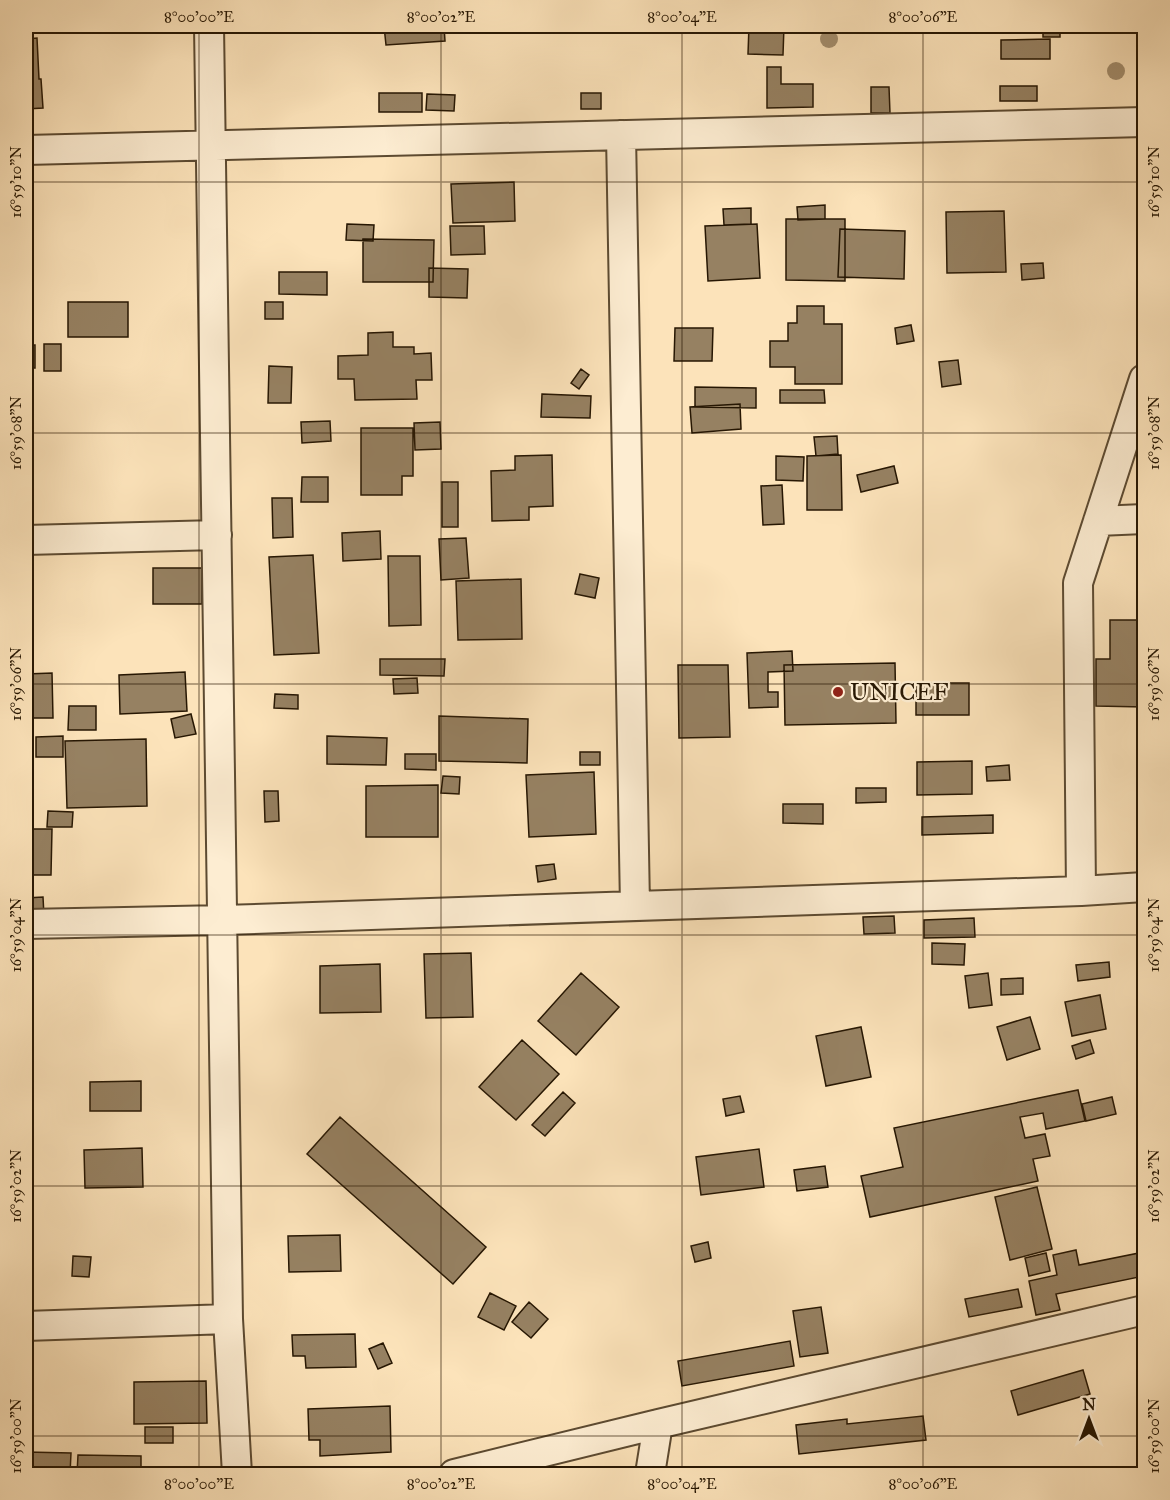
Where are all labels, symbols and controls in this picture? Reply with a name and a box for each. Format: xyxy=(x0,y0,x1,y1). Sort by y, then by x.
text: 8°00'00"E xyxy=(164,8,234,26)
text: 8°00'02"E xyxy=(407,8,475,26)
text: 8°00'04"E xyxy=(647,8,717,26)
text: 8°00'06"E xyxy=(889,8,958,26)
text: 16°59'10"N xyxy=(7,146,25,218)
text: 16°59'10"N xyxy=(1145,146,1163,218)
text: 16°59'08"N xyxy=(7,396,25,470)
text: 16°59'08"N xyxy=(1145,396,1163,470)
text: 16°59'06"N xyxy=(7,647,25,721)
text: 16°59'06"N xyxy=(1145,647,1163,721)
place label: UNICEF xyxy=(850,677,949,707)
marker: UNICEF xyxy=(831,685,845,699)
text: 16°59'04"N xyxy=(7,897,25,972)
text: 16°59'04"N xyxy=(1145,897,1163,972)
text: 16°59'02"N xyxy=(7,1149,25,1223)
text: 16°59'02"N xyxy=(1145,1149,1163,1223)
north arrow xyxy=(1059,1389,1119,1449)
text: N xyxy=(1082,1395,1096,1414)
text: 16°59'00"N xyxy=(7,1398,25,1473)
text: 16°59'00"N xyxy=(1145,1398,1163,1473)
text: 8°00'00"E xyxy=(164,1475,234,1493)
text: 8°00'02"E xyxy=(407,1475,475,1493)
text: 8°00'04"E xyxy=(647,1475,717,1493)
text: 8°00'06"E xyxy=(889,1475,958,1493)

